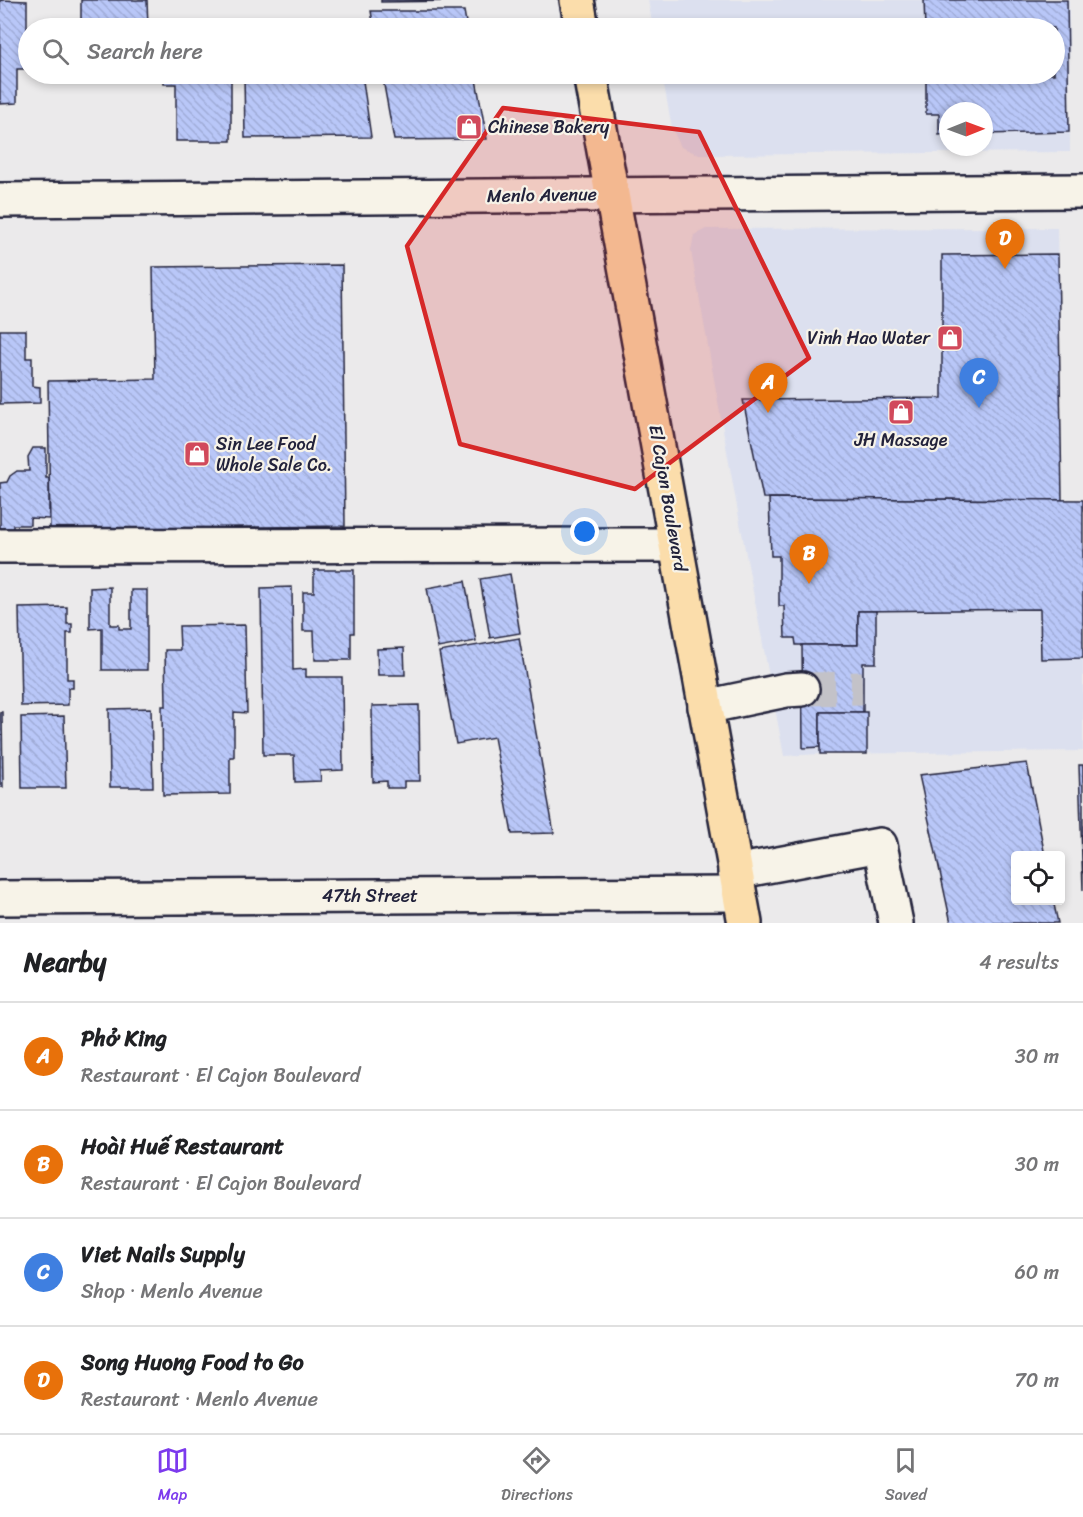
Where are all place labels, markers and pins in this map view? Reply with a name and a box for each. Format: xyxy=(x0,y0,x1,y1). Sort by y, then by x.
place label: Chinese Bakery xyxy=(488,111,610,143)
shop icon: Chinese Bakery xyxy=(454,112,484,142)
pin: D xyxy=(986,220,1024,269)
place label: Vinh Hao Water xyxy=(807,322,932,354)
shop icon: Vinh Hao Water xyxy=(935,323,965,353)
pin: C xyxy=(960,358,998,408)
pin: A xyxy=(748,364,788,413)
shop icon: JH Massage xyxy=(886,397,916,427)
place label: JH Massage xyxy=(854,424,948,456)
place label: Sin Lee Food Whole Sale Co. xyxy=(216,428,332,481)
shop icon: Sin Lee Food Whole Sale Co. xyxy=(182,439,212,469)
pin: B xyxy=(790,534,828,584)

